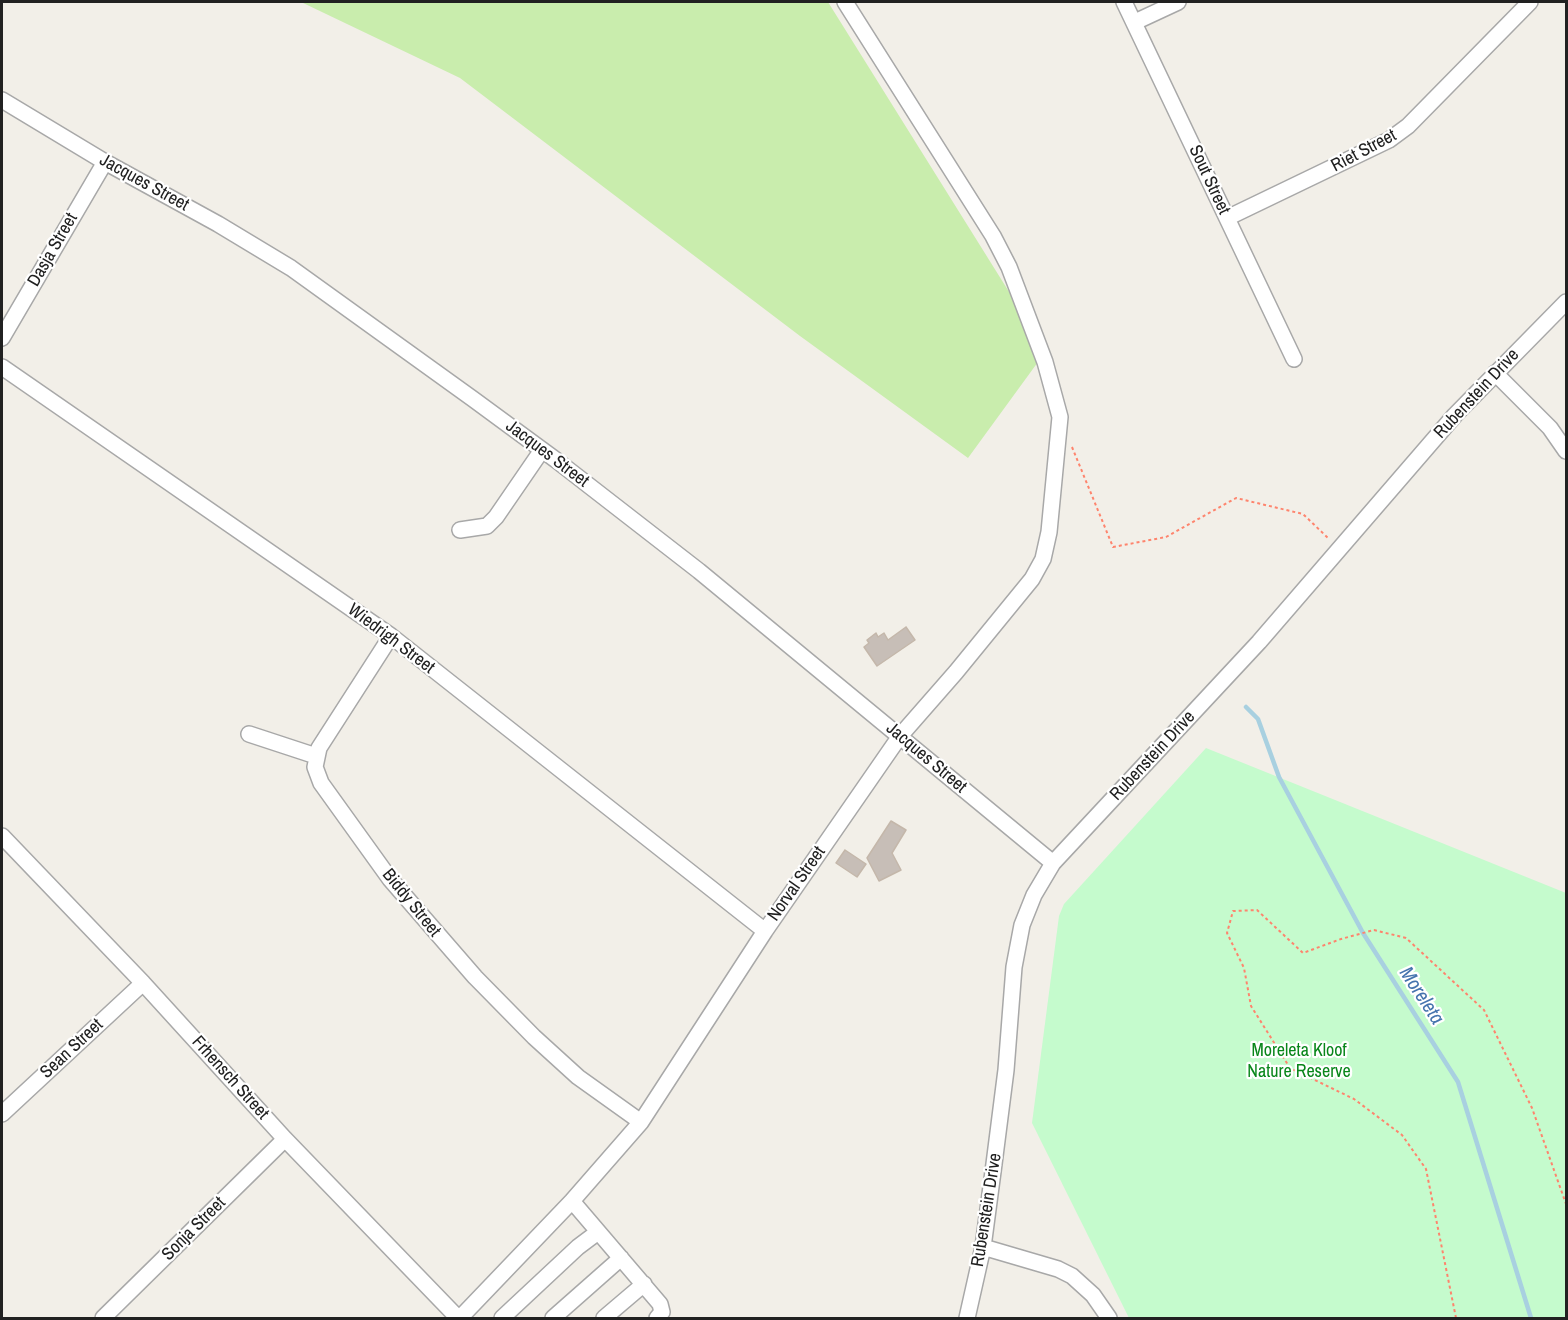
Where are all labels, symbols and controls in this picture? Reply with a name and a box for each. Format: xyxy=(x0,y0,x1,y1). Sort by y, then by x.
street label: Riet Street xyxy=(1328,125,1400,177)
street label: Sout Street xyxy=(1184,142,1234,218)
street label: Jacques Street xyxy=(96,150,192,216)
street label: Dasja Street xyxy=(23,209,83,291)
street label: Rubenstein Drive xyxy=(1430,345,1524,443)
street label: Jacques Street xyxy=(501,416,593,492)
street label: Wiedrigh Street xyxy=(343,599,439,679)
street label: Rubenstein Drive xyxy=(1106,707,1200,805)
street label: Jacques Street xyxy=(881,718,971,798)
street label: Norval Street xyxy=(763,843,831,925)
street label: Biddy Street xyxy=(377,865,445,941)
water label: Moreleta xyxy=(1394,963,1448,1029)
street label: Sean Street xyxy=(36,1015,108,1083)
street label: Frhensch Street xyxy=(187,1032,273,1124)
park label: Moreleta Kloof Nature Reserve xyxy=(1247,1040,1351,1082)
street label: Rubenstein Drive xyxy=(967,1152,1007,1268)
street label: Sonja Street xyxy=(158,1193,230,1265)

